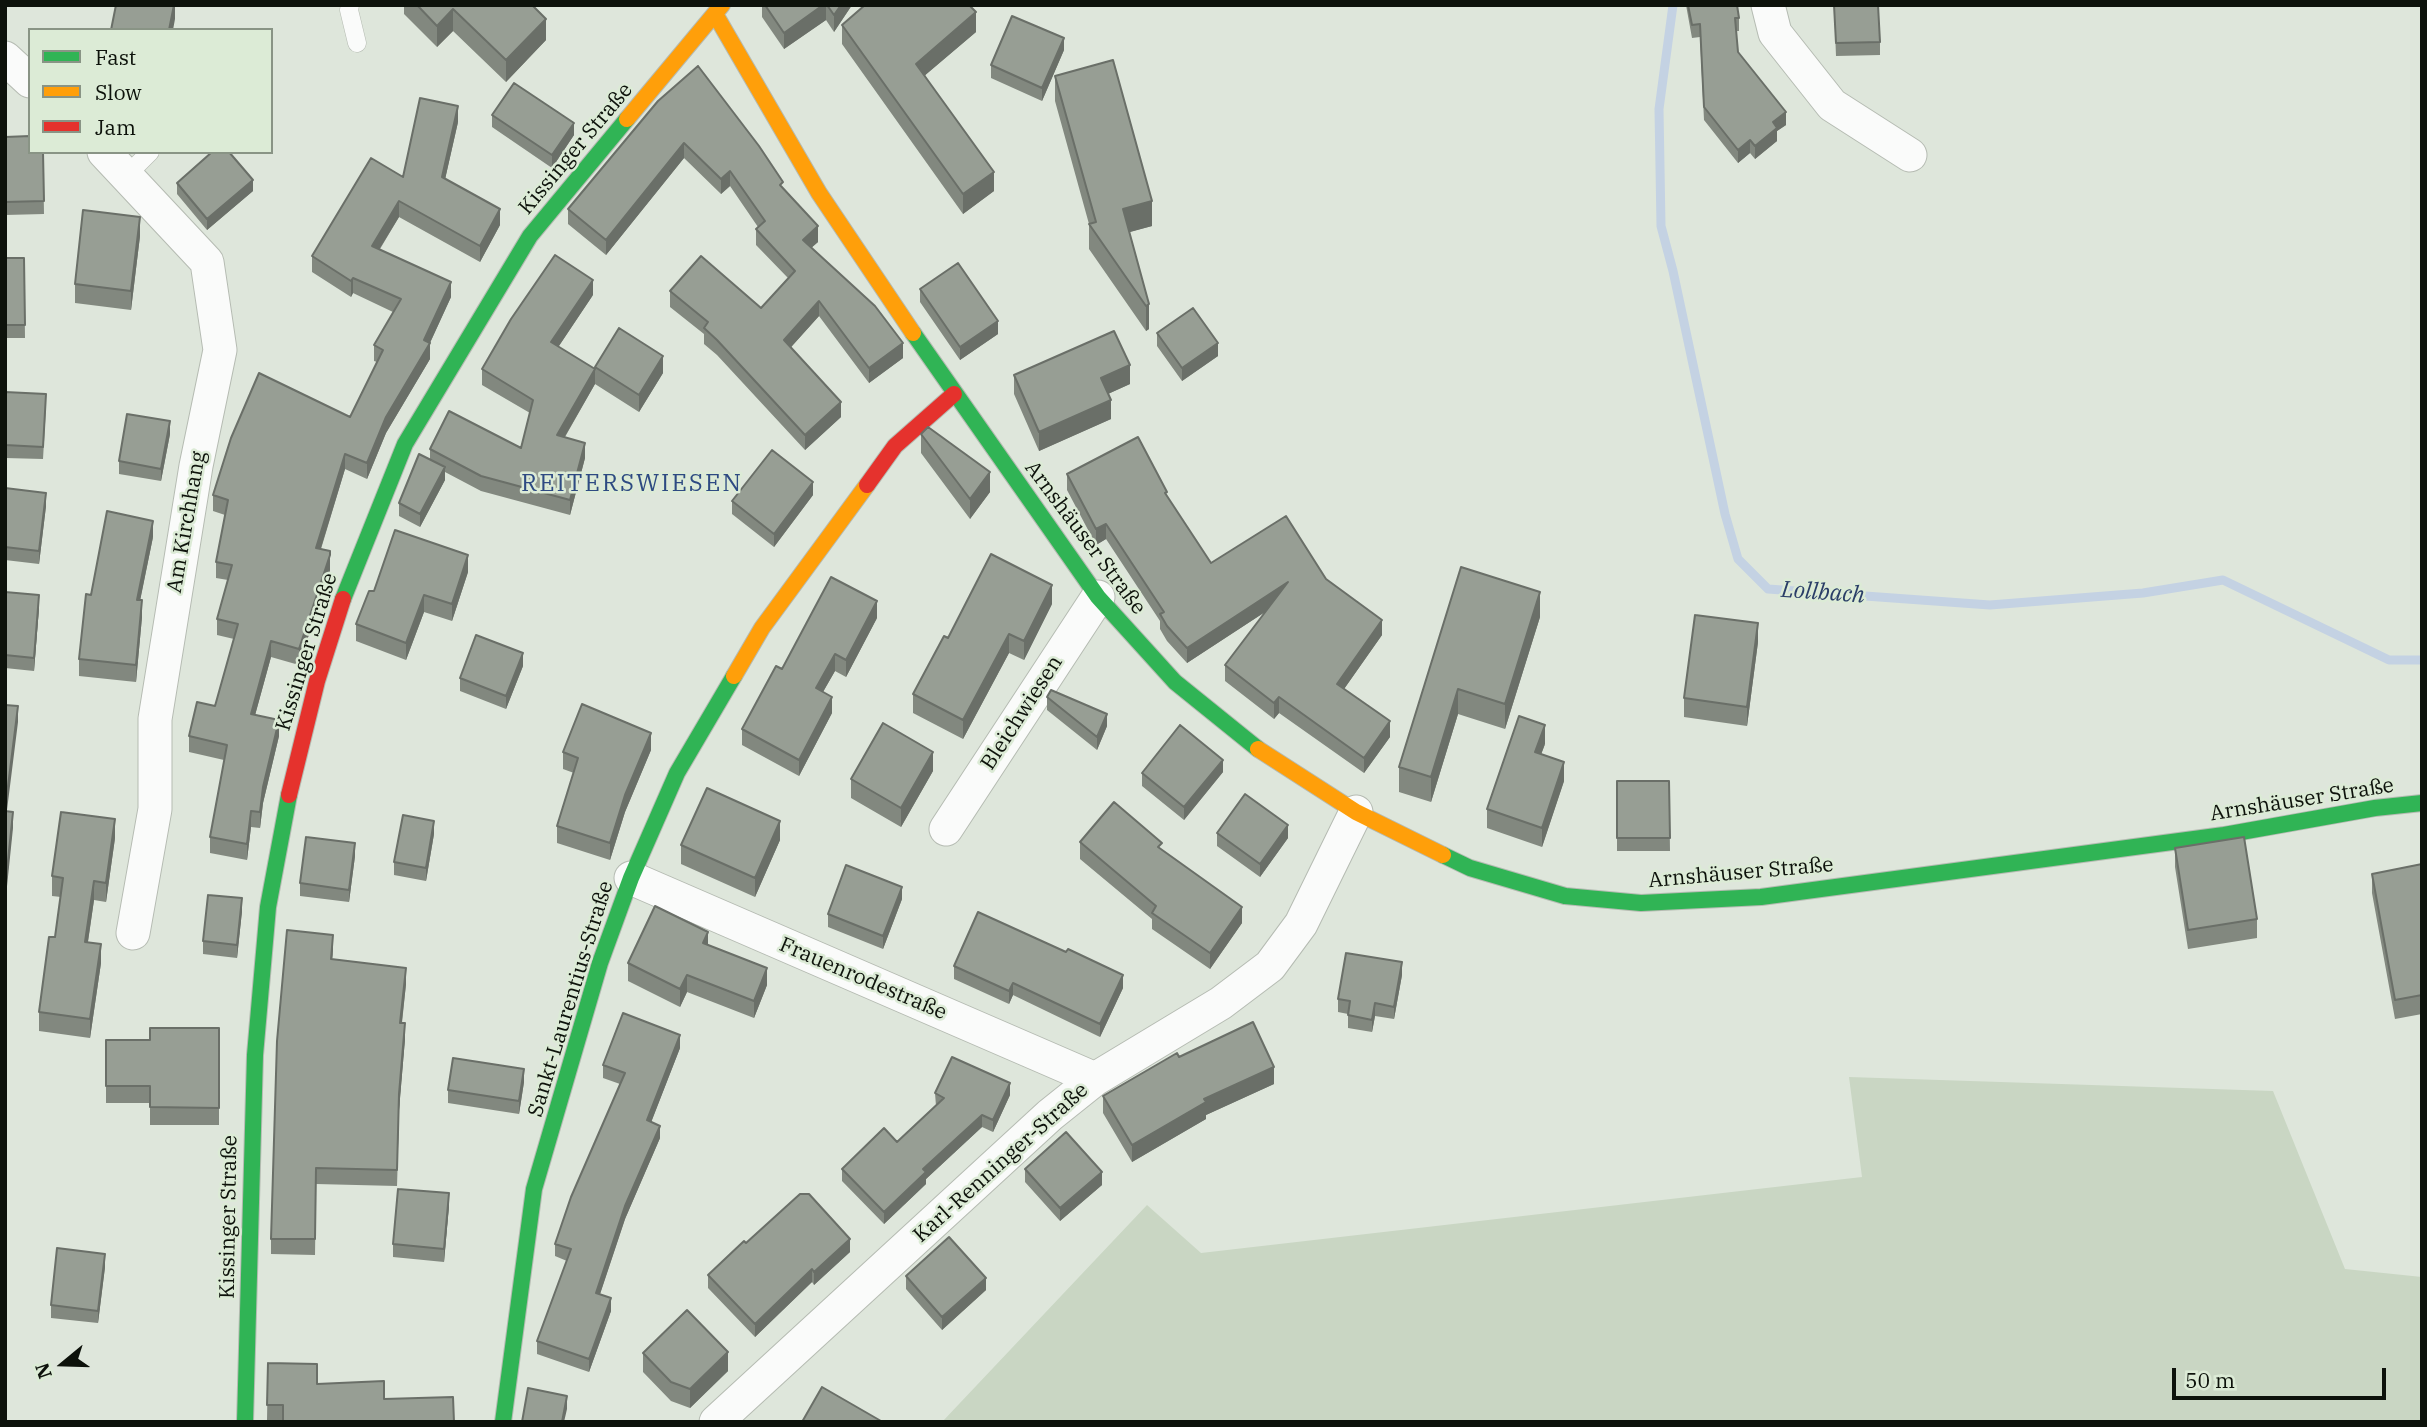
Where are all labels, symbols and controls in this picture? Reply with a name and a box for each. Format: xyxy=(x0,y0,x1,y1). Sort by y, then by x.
legend xyxy=(28,28,273,154)
text: Fast xyxy=(95,43,136,71)
text: Slow xyxy=(95,78,142,106)
street label: Kissinger Straße xyxy=(514,78,638,220)
text: Jam xyxy=(95,113,136,141)
street label: Am Kirchhang xyxy=(162,449,212,595)
street label: Arnshäuser Straße xyxy=(1019,456,1151,620)
district label: REITERSWIESEN xyxy=(523,470,741,498)
street label: Kissinger Straße xyxy=(271,570,343,734)
water label: Lollbach xyxy=(1780,576,1866,610)
street label: Bleichwiesen xyxy=(976,651,1068,775)
street label: Arnshäuser Straße xyxy=(2208,773,2396,827)
street label: Arnshäuser Straße xyxy=(1647,852,1835,894)
street label: Sankt-Laurentius-Straße xyxy=(523,878,619,1120)
street label: Frauenrodestraße xyxy=(776,932,950,1026)
street label: Karl-Renninger-Straße xyxy=(908,1078,1094,1248)
street label: Kissinger Straße xyxy=(215,1135,243,1299)
north arrow xyxy=(28,1329,98,1399)
scale bar xyxy=(2175,1354,2388,1398)
text: N xyxy=(29,1360,57,1382)
text: 50 m xyxy=(2185,1366,2235,1394)

